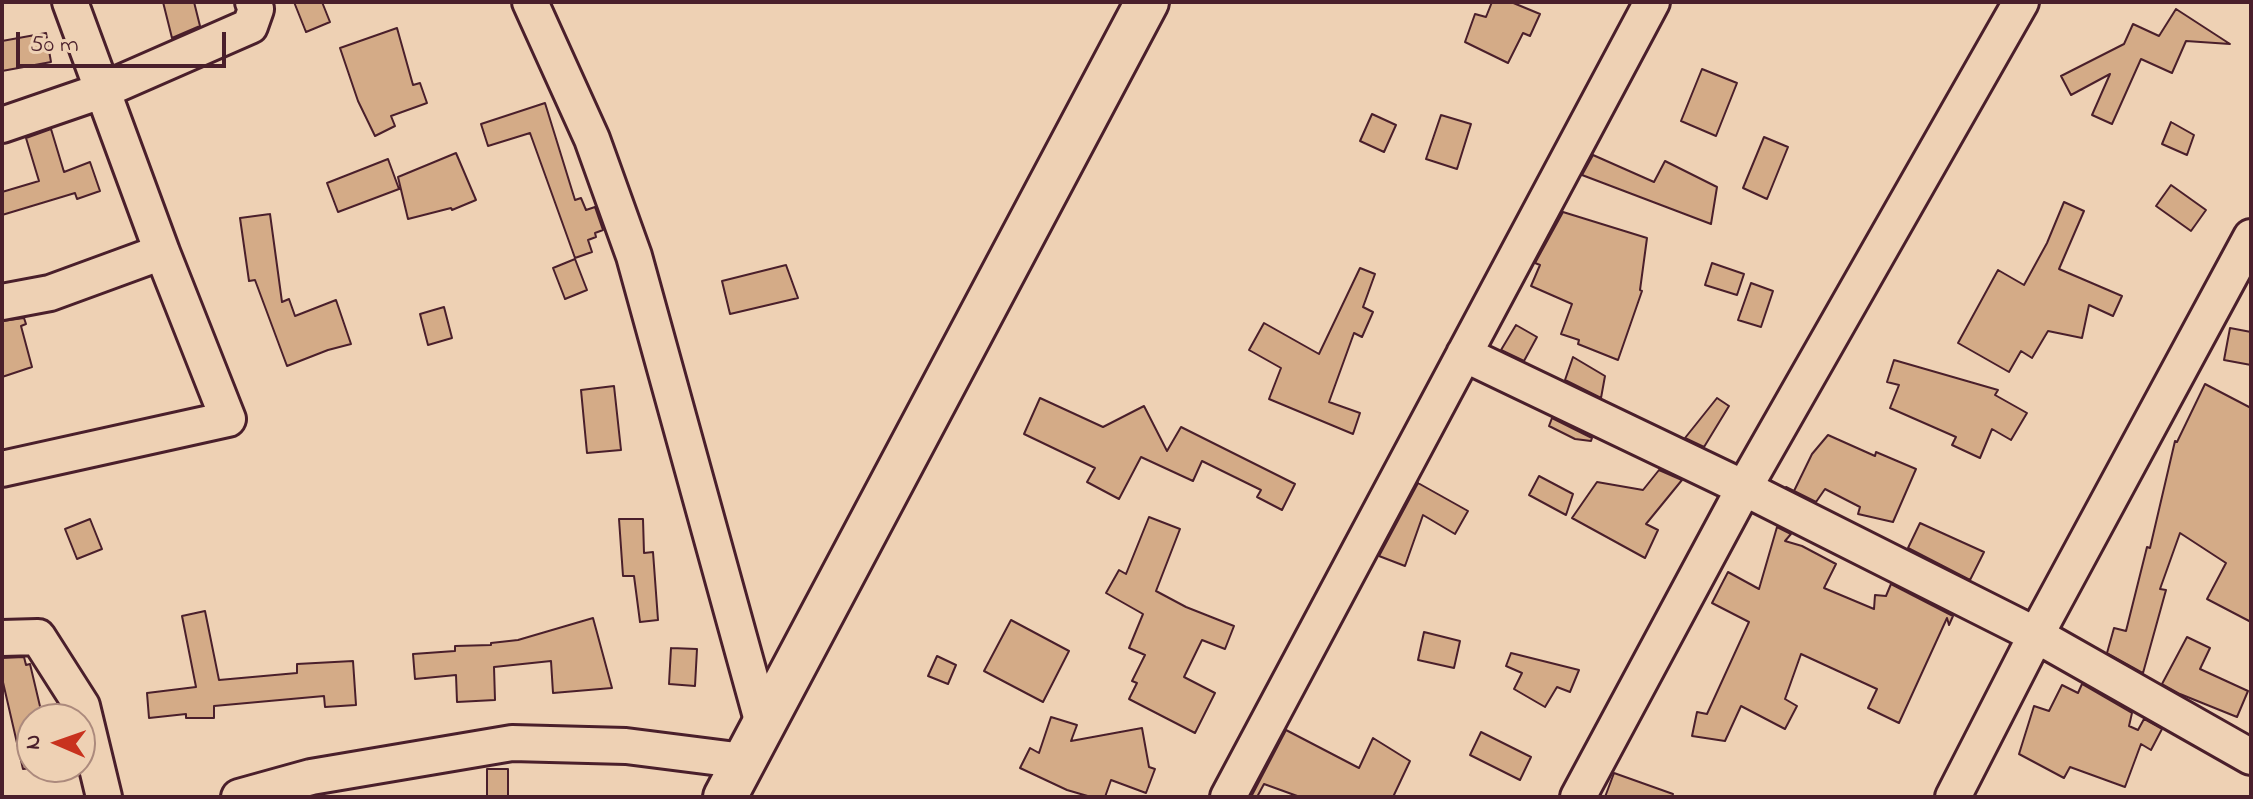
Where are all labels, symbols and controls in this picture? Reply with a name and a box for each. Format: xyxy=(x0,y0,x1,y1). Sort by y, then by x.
scale bar xyxy=(20,16,230,66)
text: 50 m xyxy=(30,28,79,63)
north arrow xyxy=(16,703,96,783)
text: N xyxy=(18,734,50,750)

